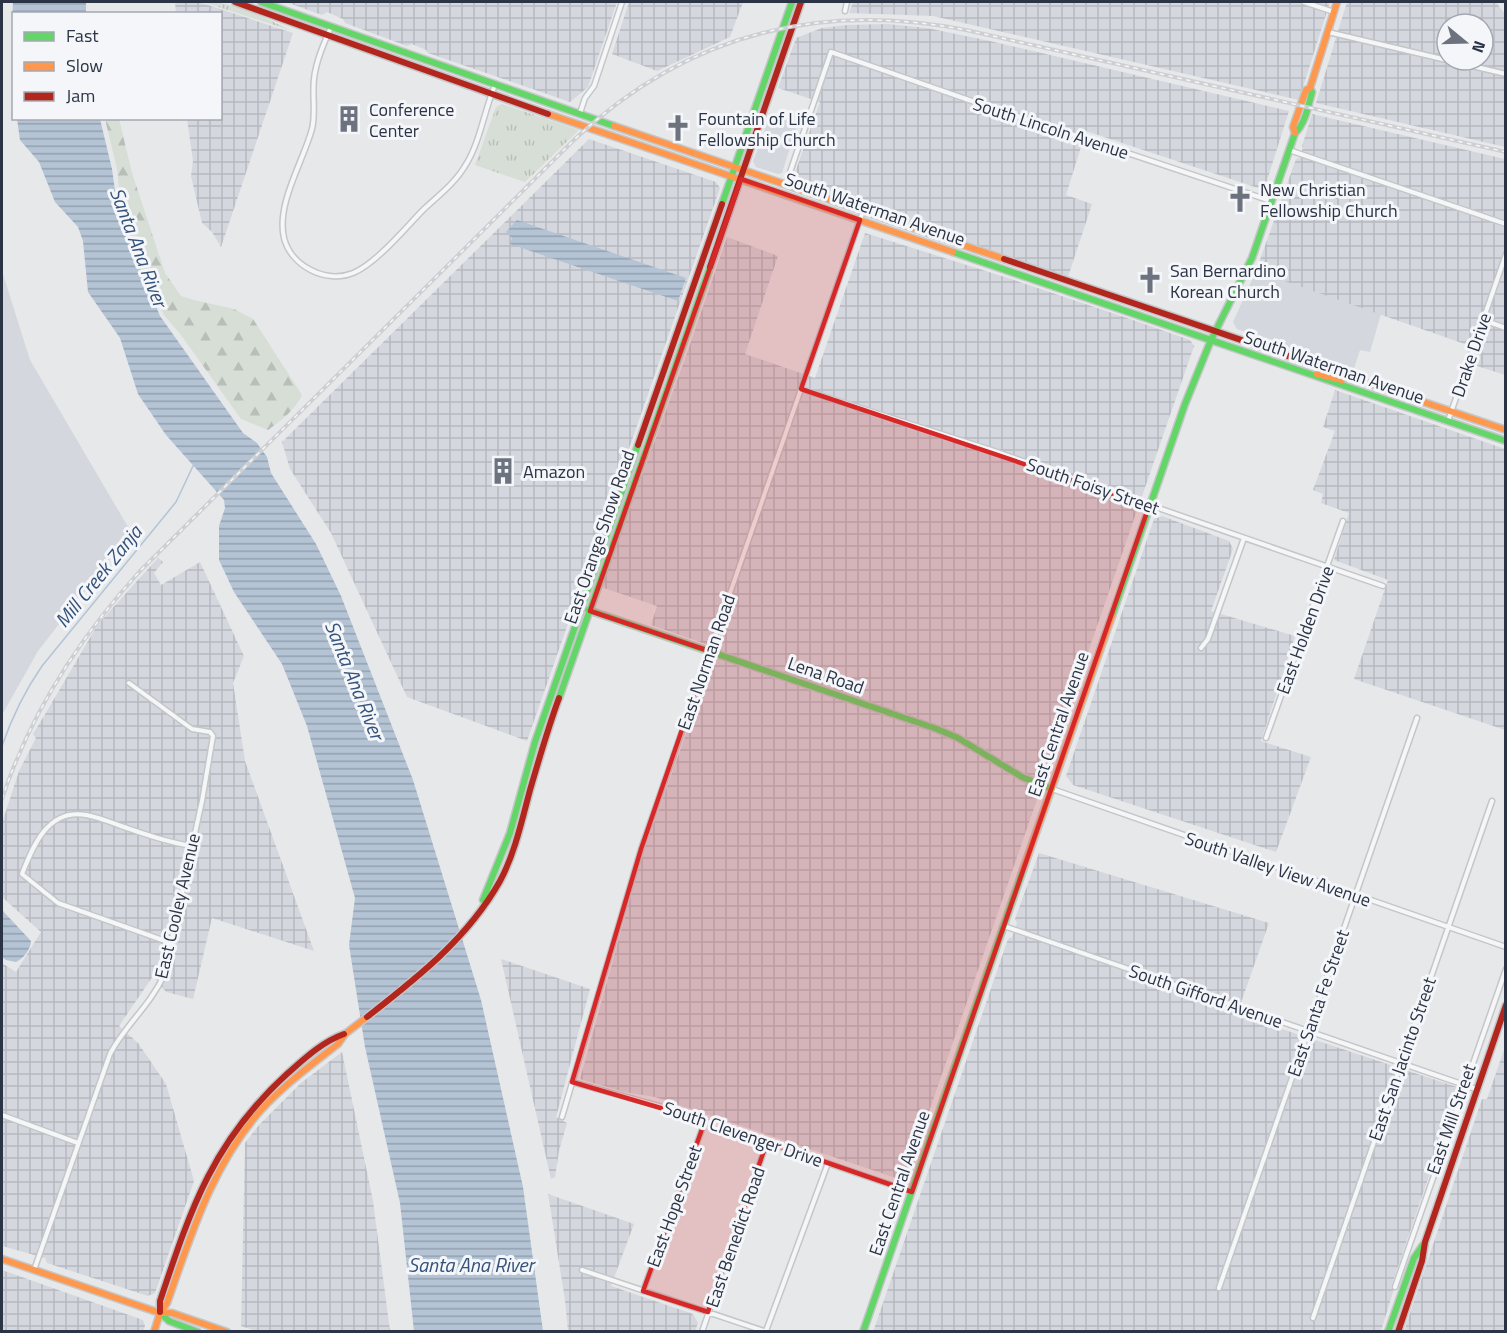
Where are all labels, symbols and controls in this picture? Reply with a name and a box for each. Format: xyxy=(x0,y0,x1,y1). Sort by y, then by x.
legend xyxy=(12,12,222,120)
north arrow xyxy=(1435,12,1495,72)
text: Fast xyxy=(66,22,99,49)
text: N xyxy=(1466,38,1492,56)
text: Slow xyxy=(66,52,103,79)
text: Jam xyxy=(66,82,95,109)
street label: South Lincoln Avenue xyxy=(970,90,1132,166)
place label: Conference Center xyxy=(369,96,454,144)
building icon: Conference Center xyxy=(334,104,364,134)
place label: Fountain of Life Fellowship Church xyxy=(698,105,836,153)
church icon: Fountain of Life Fellowship Church xyxy=(663,113,693,143)
street label: South Waterman Avenue xyxy=(781,165,969,253)
place label: New Christian Fellowship Church xyxy=(1260,176,1398,224)
water label: Santa Ana River xyxy=(102,183,177,314)
church icon: New Christian Fellowship Church xyxy=(1225,184,1255,214)
place label: San Bernardino Korean Church xyxy=(1170,257,1286,305)
church icon: San Bernardino Korean Church xyxy=(1135,265,1165,295)
street label: Drake Drive xyxy=(1444,309,1498,401)
street label: South Waterman Avenue xyxy=(1240,323,1428,411)
street label: East Orange Show Road xyxy=(557,446,641,628)
street label: South Foisy Street xyxy=(1023,451,1164,522)
building icon: Amazon xyxy=(488,456,518,486)
place label: Amazon xyxy=(523,458,585,485)
water label: Mill Creek Zanja xyxy=(47,517,150,634)
street label: East Holden Drive xyxy=(1269,562,1341,698)
street label: East Norman Road xyxy=(670,590,742,734)
water label: Santa Ana River xyxy=(317,616,394,747)
street label: East Central Avenue xyxy=(1021,648,1095,800)
street label: Lena Road xyxy=(784,649,868,701)
street label: South Valley View Avenue xyxy=(1181,824,1375,914)
street label: East Cooley Avenue xyxy=(147,831,207,981)
street label: East Santa Fe Street xyxy=(1280,925,1356,1080)
street label: South Gifford Avenue xyxy=(1126,957,1286,1035)
street label: East San Jacinto Street xyxy=(1361,973,1443,1145)
street label: East Mill Street xyxy=(1419,1059,1483,1178)
street label: South Clevenger Drive xyxy=(660,1094,826,1174)
street label: East Central Avenue xyxy=(862,1107,936,1259)
street label: East Hope Street xyxy=(639,1141,709,1271)
street label: East Benedict Road xyxy=(698,1163,772,1311)
water label: Santa Ana River xyxy=(408,1249,537,1280)

